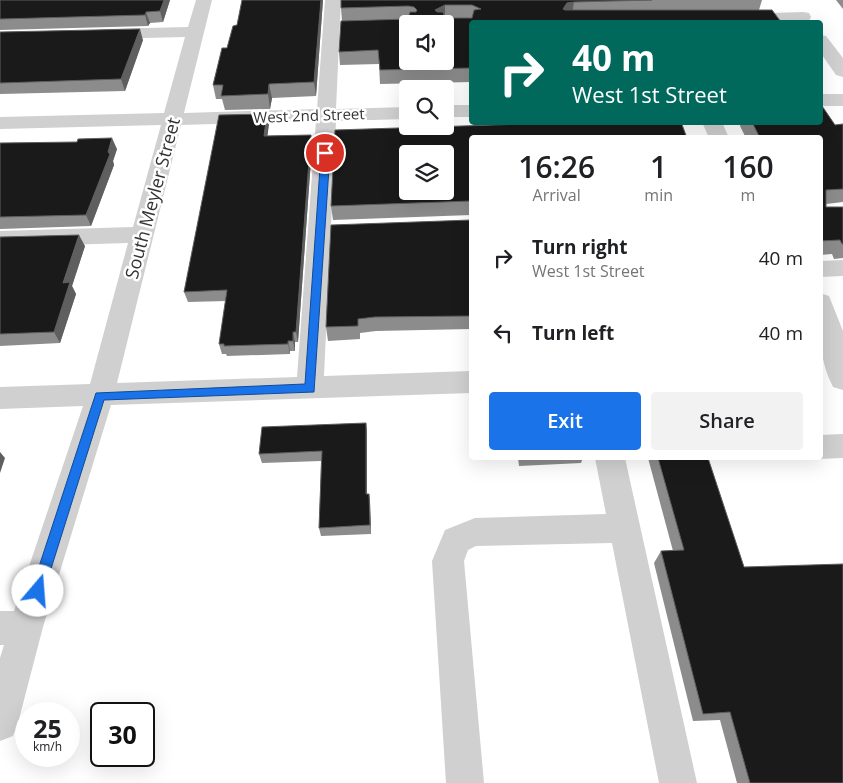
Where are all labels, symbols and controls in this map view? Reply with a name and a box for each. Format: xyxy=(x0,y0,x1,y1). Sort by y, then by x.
map controls xyxy=(399,15,454,200)
button: sound xyxy=(399,15,454,70)
text: 40 m xyxy=(572,34,655,81)
icon: right xyxy=(489,40,554,105)
text: West 1st Street xyxy=(572,79,727,109)
button: search xyxy=(399,80,454,135)
street label: West 2nd Street xyxy=(253,103,365,127)
street label: South Meyler Street xyxy=(119,115,185,281)
pin xyxy=(304,132,346,174)
icon: arrive xyxy=(311,139,339,167)
button: layers xyxy=(399,145,454,200)
text: 16:26 xyxy=(518,146,595,187)
text: 1 xyxy=(650,146,667,187)
text: 160 xyxy=(722,146,774,187)
text: Arrival xyxy=(533,184,581,206)
text: min xyxy=(644,184,673,206)
text: m xyxy=(741,184,755,206)
text: Turn right xyxy=(532,234,627,260)
icon: right xyxy=(489,244,517,272)
text: 40 m xyxy=(759,245,803,271)
text: West 1st Street xyxy=(532,260,645,282)
icon: left xyxy=(489,319,517,347)
text: Turn left xyxy=(532,320,614,346)
text: 40 m xyxy=(759,320,803,346)
button: Exit xyxy=(489,392,641,450)
button: Share xyxy=(651,392,803,450)
position arrow xyxy=(11,564,63,616)
speed limit sign: 30 xyxy=(90,702,155,767)
text: 25 xyxy=(33,711,62,745)
text: km/h xyxy=(33,738,62,755)

